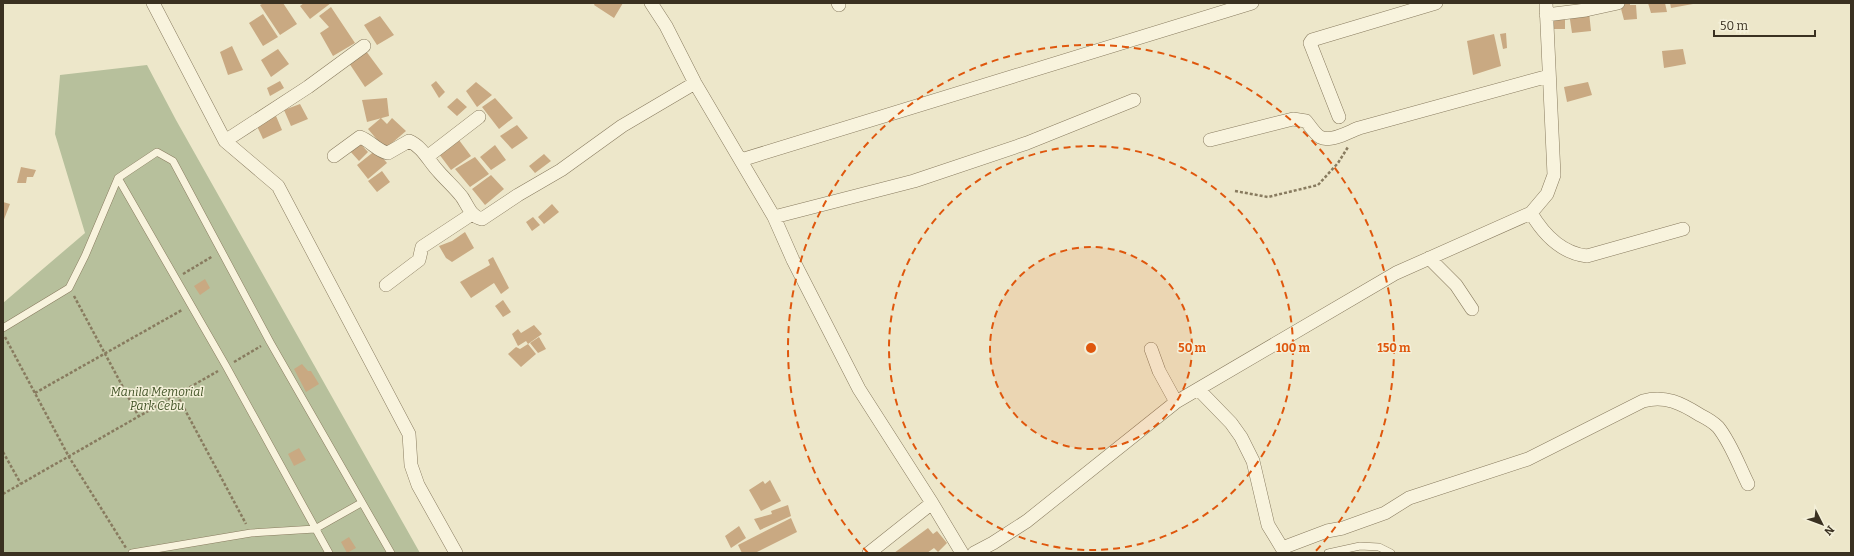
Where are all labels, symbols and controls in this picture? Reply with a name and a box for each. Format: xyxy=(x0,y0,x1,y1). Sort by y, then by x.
scale bar xyxy=(1714,12,1815,38)
text: 50 m xyxy=(1720,19,1749,33)
centre of rings xyxy=(1084,341,1098,355)
text: 50 m xyxy=(1178,341,1206,355)
text: 100 m xyxy=(1276,341,1311,355)
text: 150 m xyxy=(1378,341,1411,355)
park label: Manila Memorial Park Cebu xyxy=(111,385,203,413)
north arrow xyxy=(1802,504,1842,544)
text: N xyxy=(1821,523,1837,538)

